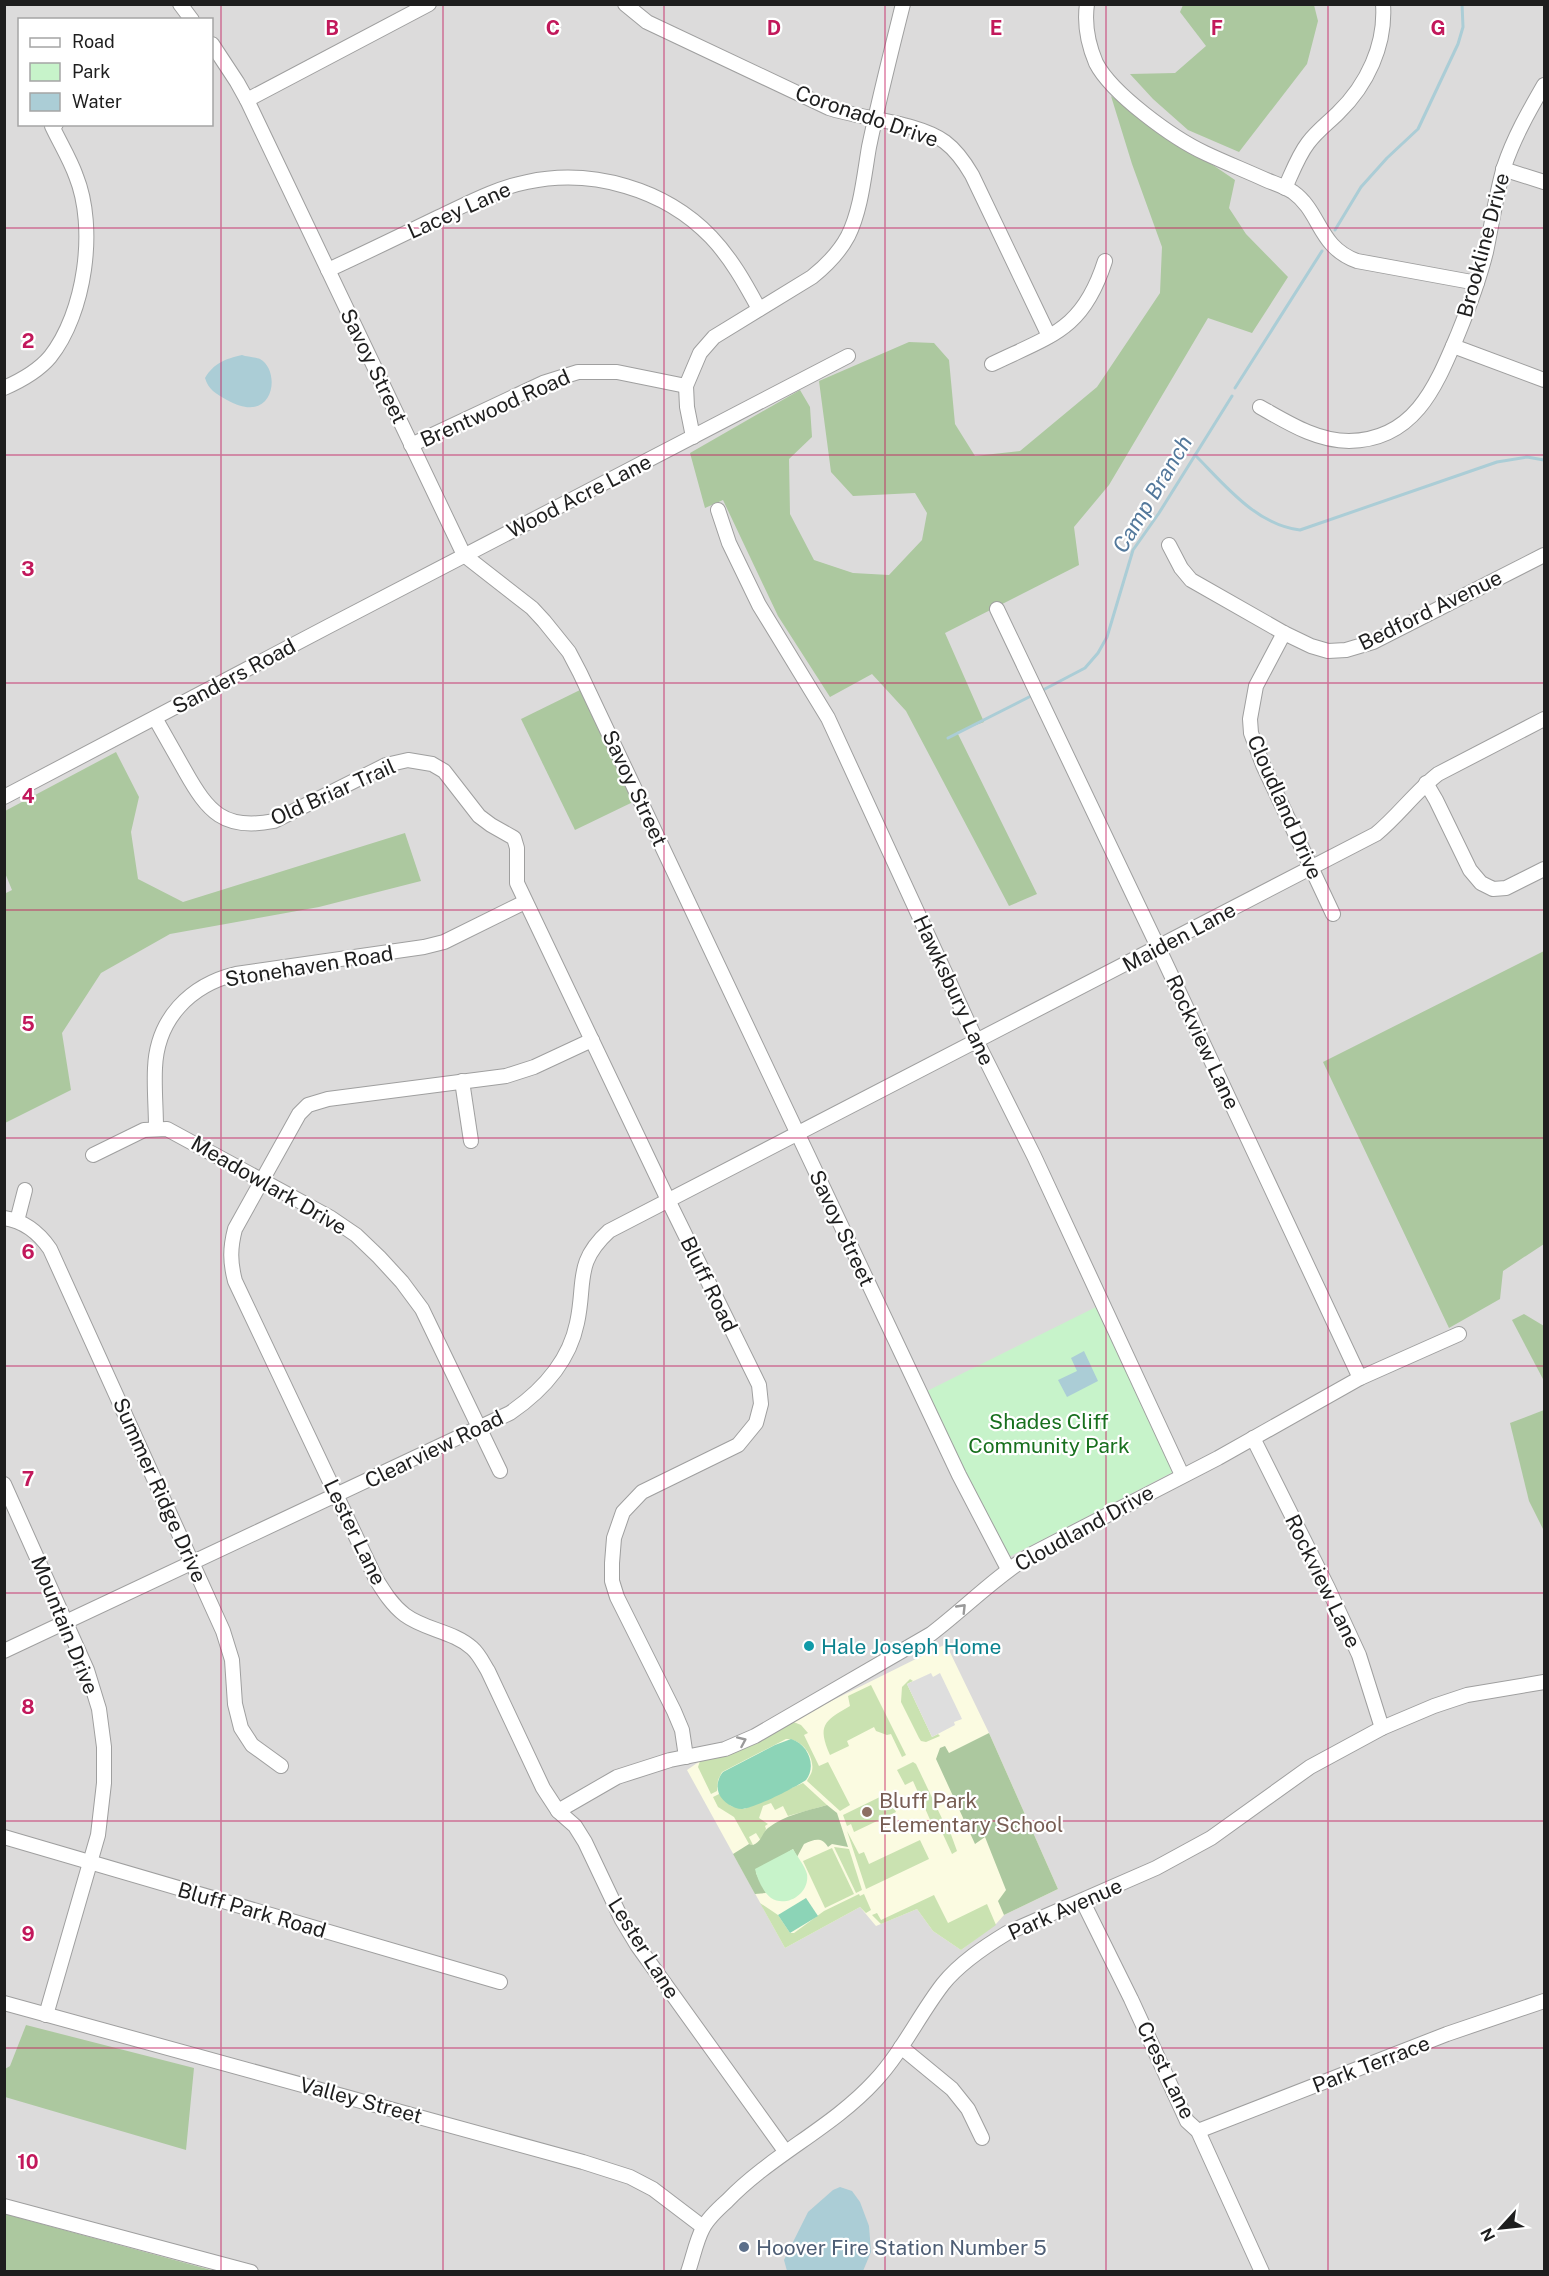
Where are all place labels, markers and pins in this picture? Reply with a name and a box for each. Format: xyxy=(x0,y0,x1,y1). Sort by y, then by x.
place label: Hale Joseph Home xyxy=(821,1634,1001,1659)
marker: Hale Joseph Home xyxy=(802,1639,816,1653)
place label: Bluff Park Elementary School xyxy=(879,1788,1063,1837)
marker: Bluff Park Elementary School xyxy=(860,1805,874,1819)
place label: Hoover Fire Station Number 5 xyxy=(756,2235,1047,2260)
marker: Hoover Fire Station Number 5 xyxy=(737,2240,751,2254)

